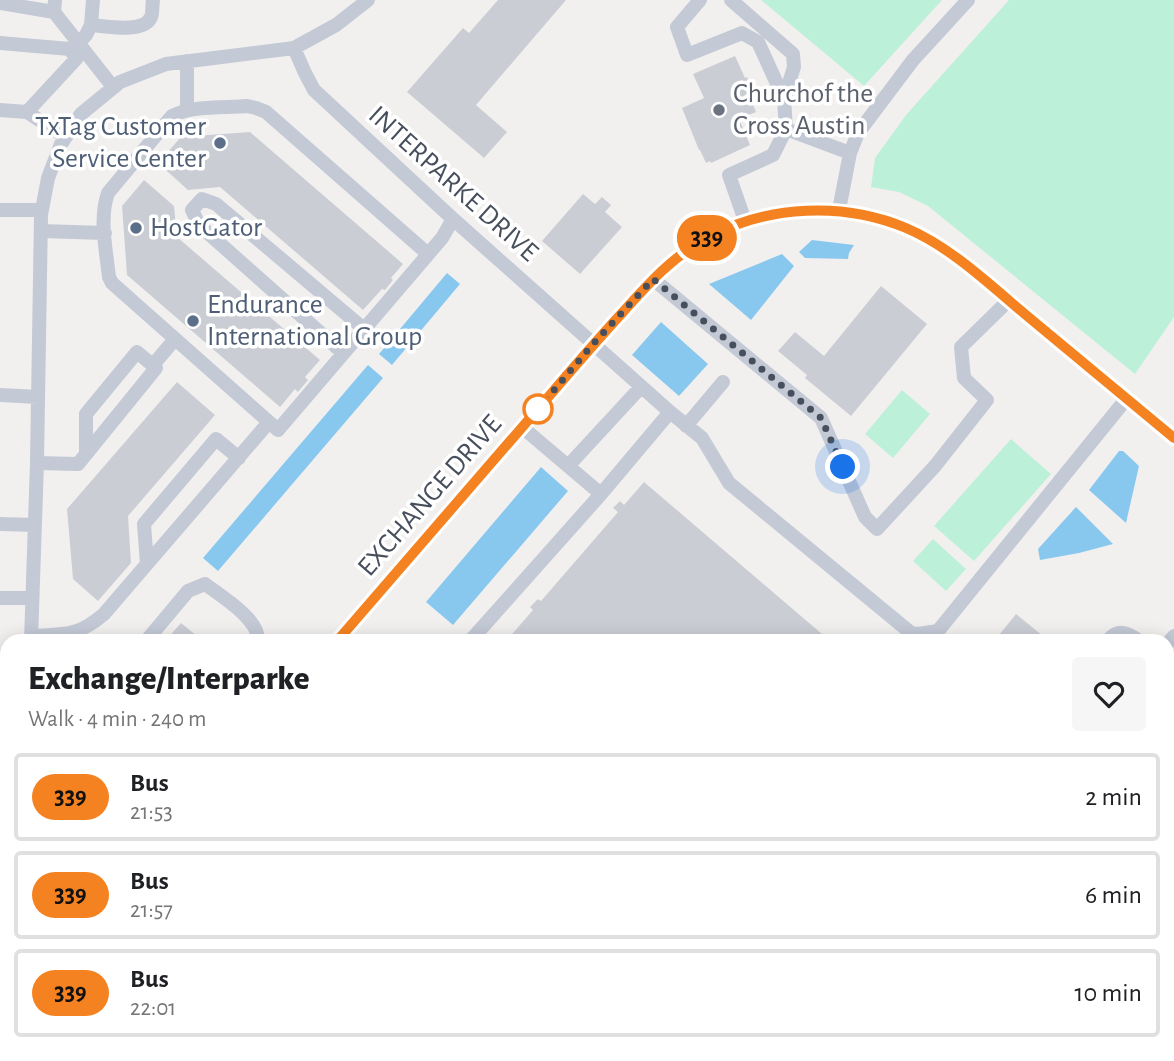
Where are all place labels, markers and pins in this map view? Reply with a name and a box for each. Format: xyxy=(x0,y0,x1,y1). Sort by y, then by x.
place label: Churchof the Cross Austin xyxy=(733,80,873,140)
marker: Churchof the Cross Austin xyxy=(711,102,727,118)
place label: TxTag Customer Service Center xyxy=(35,113,206,173)
marker: TxTag Customer Service Center xyxy=(212,135,228,151)
place label: HostGator xyxy=(150,214,262,242)
marker: HostGator xyxy=(128,220,144,236)
place label: Endurance International Group xyxy=(207,291,422,351)
marker: Endurance International Group xyxy=(185,313,201,329)
unlabelled marker xyxy=(523,394,553,424)

